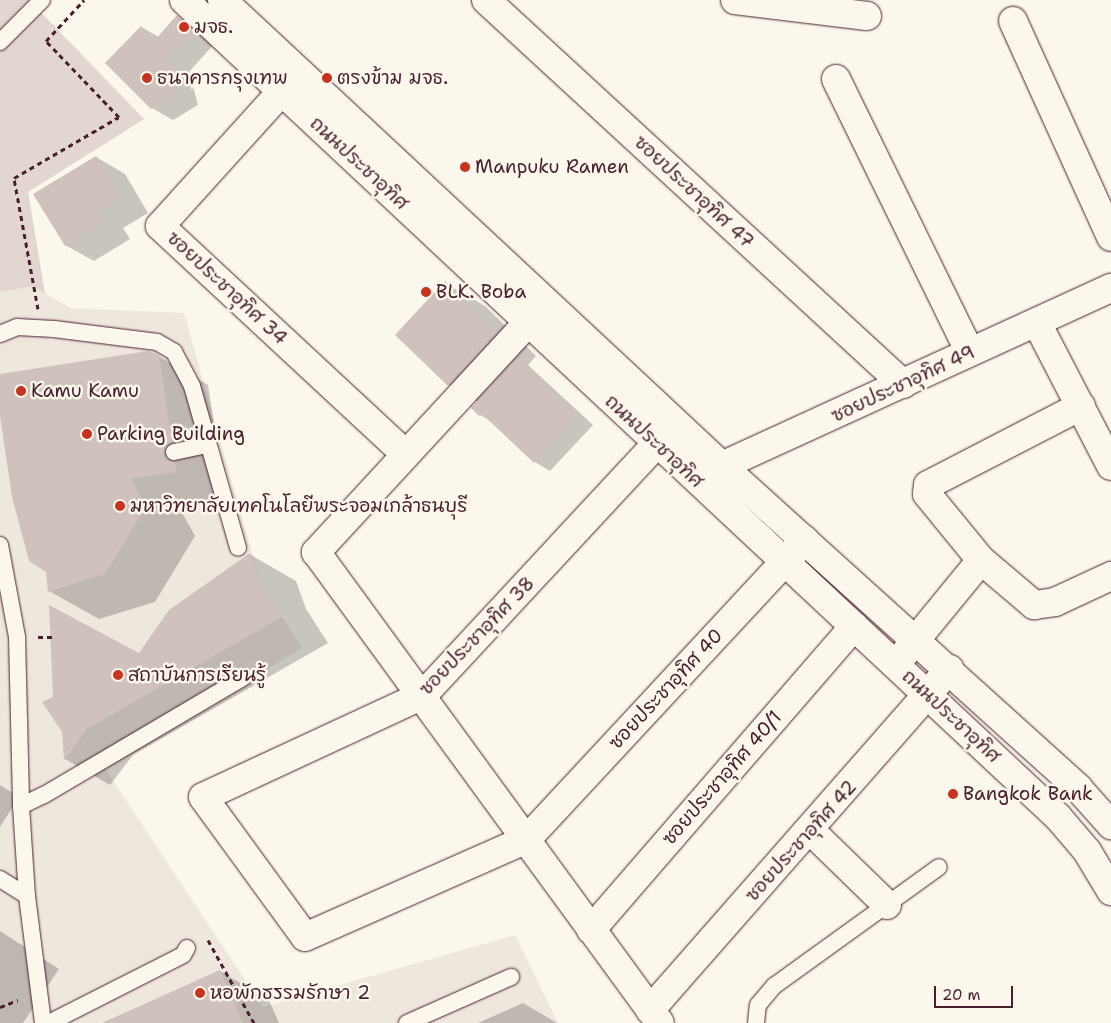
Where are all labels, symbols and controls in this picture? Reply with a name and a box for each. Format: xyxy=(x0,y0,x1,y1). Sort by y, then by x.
place label: มจธ. xyxy=(194,16,233,38)
marker: มจธ. xyxy=(178,21,190,33)
place label: ธนาคารกรุงเทพ xyxy=(157,67,288,89)
place label: ตรงข้าม มจธ. xyxy=(337,67,448,89)
marker: ธนาคารกรุงเทพ xyxy=(141,72,153,84)
marker: ตรงข้าม มจธ. xyxy=(321,72,333,84)
street label: ถนนประชาอุทิศ xyxy=(305,112,413,214)
street label: ซอยประชาอุทิศ 47 xyxy=(629,131,759,253)
place label: Manpuku Ramen xyxy=(475,156,629,178)
marker: Manpuku Ramen xyxy=(459,161,471,173)
street label: ซอยประชาอุทิศ 34 xyxy=(162,226,292,350)
place label: BLK. Boba xyxy=(436,281,526,303)
marker: BLK. Boba xyxy=(420,286,432,298)
street label: ซอยประชาอุทิศ 49 xyxy=(828,341,978,427)
place label: Kamu Kamu xyxy=(31,380,139,402)
marker: Kamu Kamu xyxy=(15,385,27,397)
street label: ถนนประชาอุทิศ xyxy=(600,390,708,492)
place label: Parking Building xyxy=(97,423,245,445)
marker: Parking Building xyxy=(81,428,93,440)
place label: มหาวิทยาลัยเทคโนโลยีพระจอมเกล้าธนบุรี xyxy=(130,495,467,517)
marker: มหาวิทยาลัยเทคโนโลยีพระจอมเกล้าธนบุรี xyxy=(114,500,126,512)
street label: ซอยประชาอุทิศ 38 xyxy=(415,572,539,700)
street label: ซอยประชาอุทิศ 40 xyxy=(604,624,728,754)
place label: สถาบันการเรียนรู้ xyxy=(128,664,266,686)
street label: ถนนประชาอุทิศ xyxy=(897,665,1005,767)
marker: สถาบันการเรียนรู้ xyxy=(112,669,124,681)
street label: ซอยประชาอุทิศ 40/1 xyxy=(657,706,787,850)
street label: ซอยประชาอุทิศ 42 xyxy=(741,776,861,906)
place label: Bangkok Bank xyxy=(963,783,1093,805)
marker: Bangkok Bank xyxy=(947,788,959,800)
scale bar xyxy=(936,976,1015,1008)
place label: หอพักธรรมรักษา 2 xyxy=(210,982,370,1004)
text: 20 m xyxy=(942,985,981,1005)
marker: หอพักธรรมรักษา 2 xyxy=(194,987,206,999)

